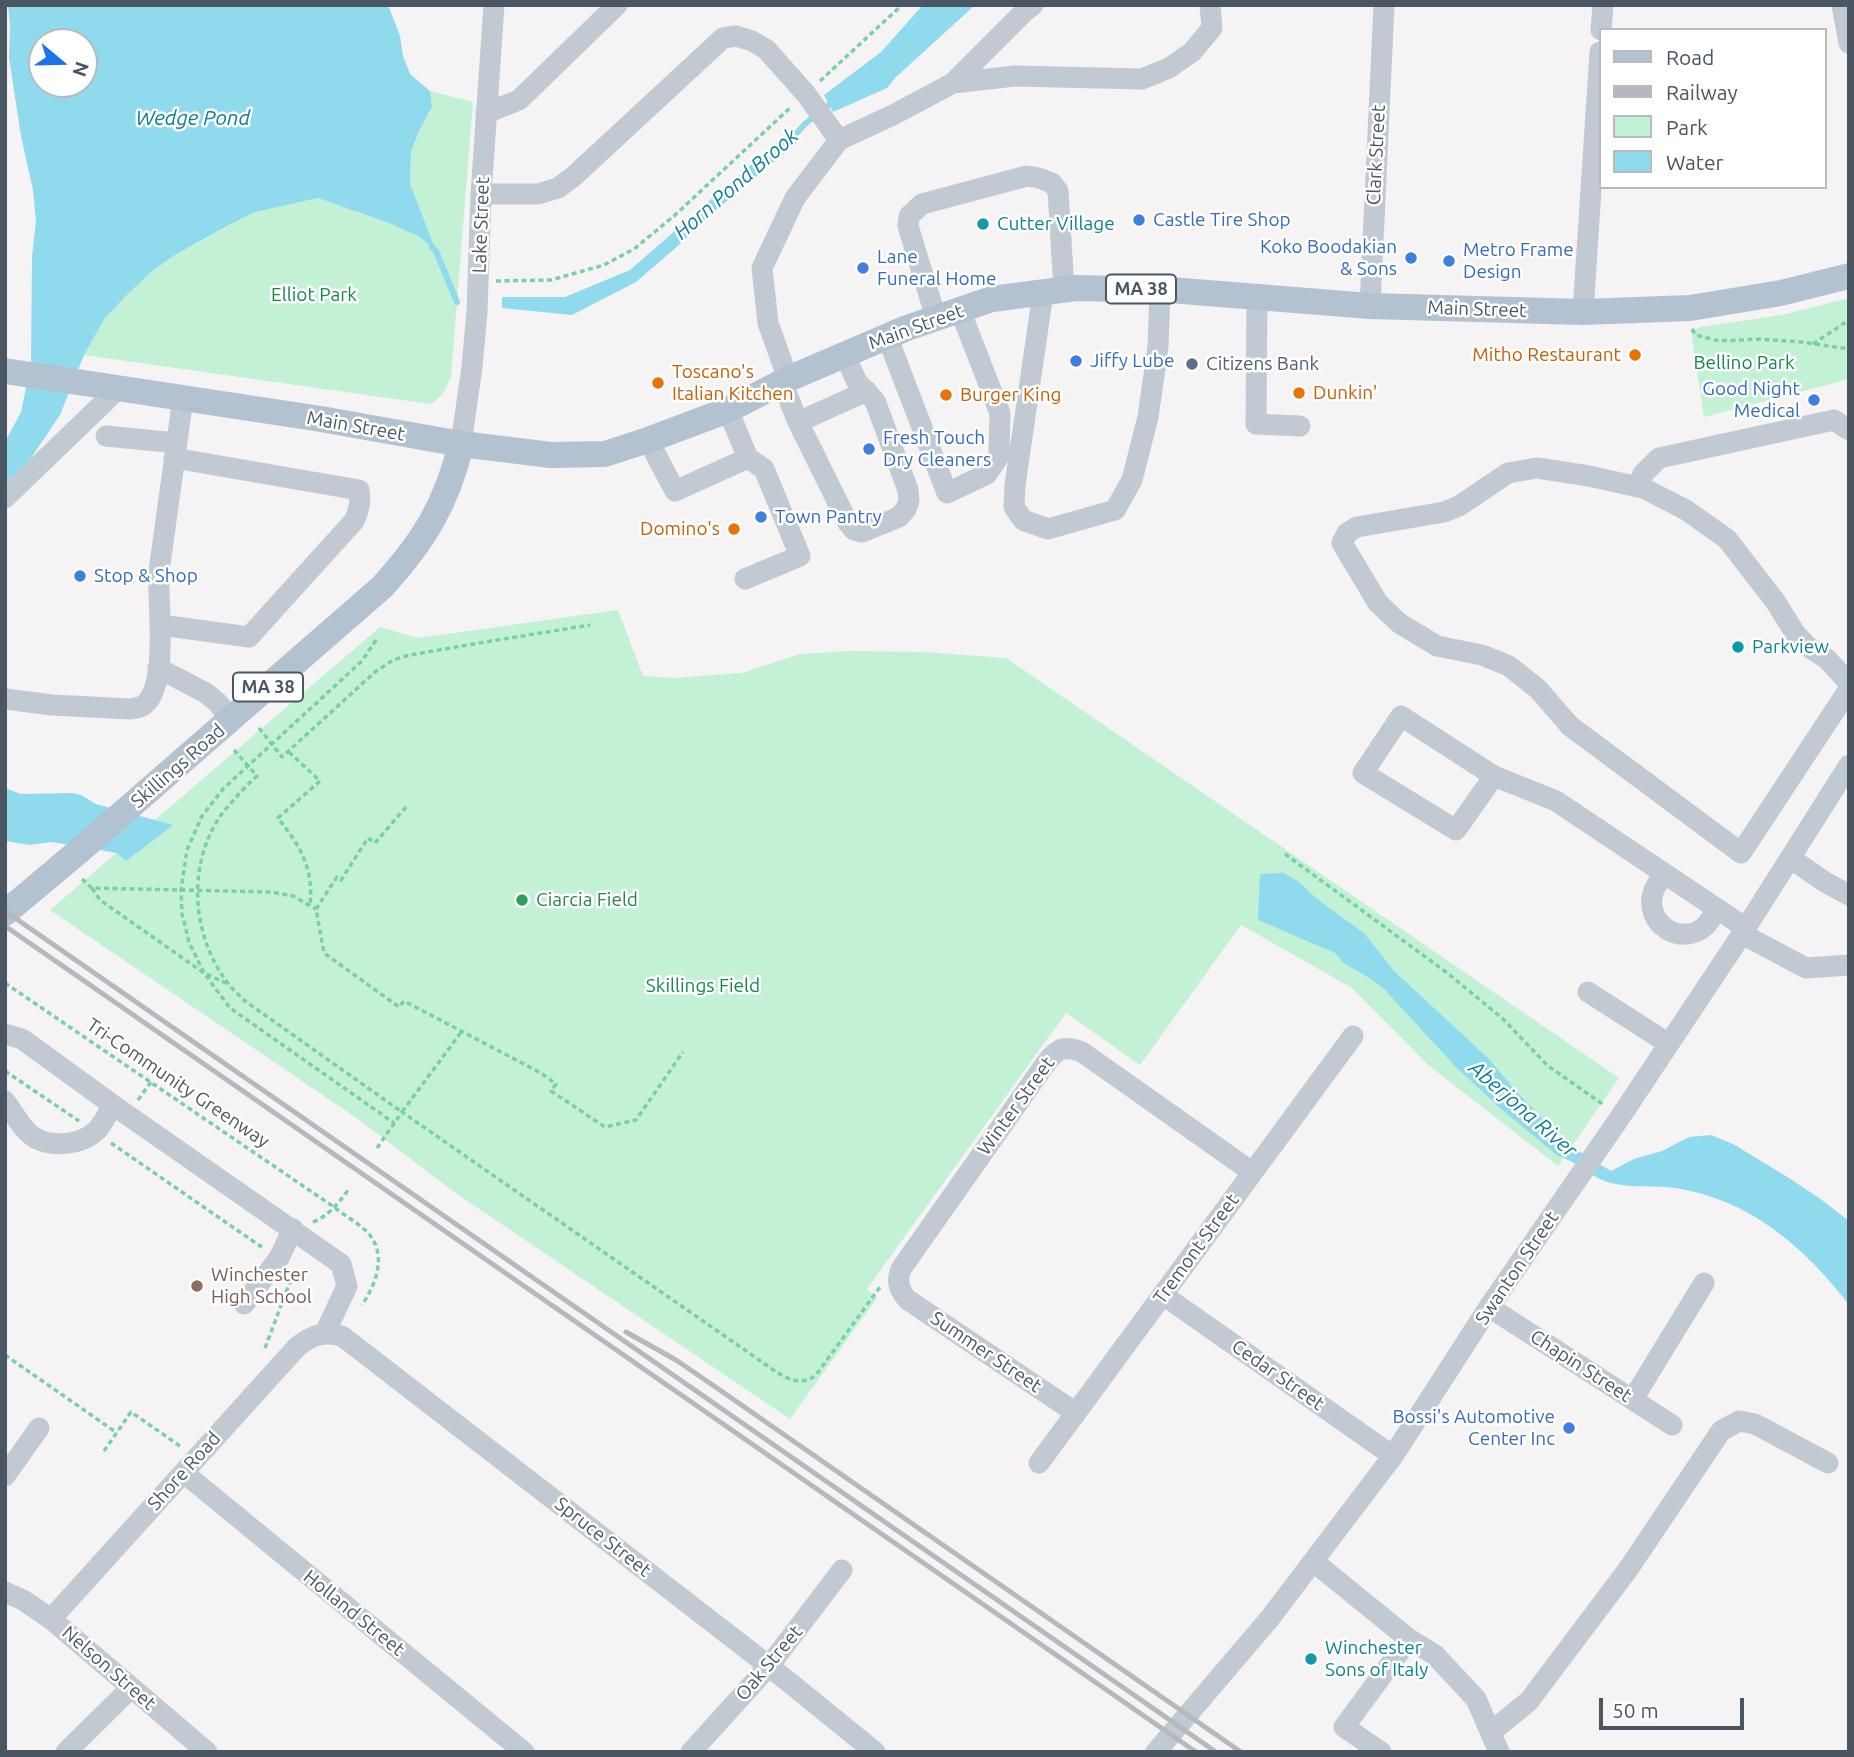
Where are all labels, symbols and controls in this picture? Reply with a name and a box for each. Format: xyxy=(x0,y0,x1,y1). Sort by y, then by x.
north arrow xyxy=(28,28,98,98)
legend xyxy=(1598,28,1826,189)
text: Road xyxy=(1666,45,1714,69)
text: N xyxy=(68,59,94,79)
text: Railway xyxy=(1666,80,1738,104)
street label: Clark Street xyxy=(1362,104,1390,206)
water label: Wedge Pond xyxy=(136,105,250,131)
text: Park xyxy=(1666,115,1708,139)
water label: Horn Pond Brook xyxy=(669,123,803,245)
text: Water xyxy=(1666,150,1724,174)
street label: Lake Street xyxy=(468,176,494,274)
place label: Castle Tire Shop xyxy=(1153,209,1291,231)
marker: Castle Tire Shop xyxy=(1131,212,1147,228)
place label: Cutter Village xyxy=(997,213,1115,235)
marker: Cutter Village xyxy=(975,216,991,232)
place label: Koko Boodakian & Sons xyxy=(1260,236,1397,280)
place label: Metro Frame Design xyxy=(1463,239,1574,283)
place label: Lane Funeral Home xyxy=(877,246,996,290)
marker: Koko Boodakian & Sons xyxy=(1403,250,1419,266)
marker: Metro Frame Design xyxy=(1441,253,1457,269)
marker: Lane Funeral Home xyxy=(855,260,871,276)
road number: MA 38 xyxy=(1106,274,1176,304)
park label: Elliot Park xyxy=(271,284,357,306)
street label: Main Street xyxy=(1427,296,1527,322)
street label: Main Street xyxy=(866,299,966,355)
place label: Mitho Restaurant xyxy=(1472,344,1621,366)
marker: Mitho Restaurant xyxy=(1627,347,1643,363)
place label: Jiffy Lube xyxy=(1090,350,1174,372)
park label: Bellino Park xyxy=(1693,352,1795,374)
marker: Jiffy Lube xyxy=(1068,353,1084,369)
place label: Citizens Bank xyxy=(1206,353,1319,375)
marker: Citizens Bank xyxy=(1184,356,1200,372)
place label: Toscano's Italian Kitchen xyxy=(672,361,794,405)
marker: Toscano's Italian Kitchen xyxy=(650,375,666,391)
place label: Good Night Medical xyxy=(1702,378,1800,422)
place label: Dunkin' xyxy=(1313,382,1377,404)
place label: Burger King xyxy=(960,384,1061,406)
marker: Dunkin' xyxy=(1291,385,1307,401)
marker: Burger King xyxy=(938,387,954,403)
marker: Good Night Medical xyxy=(1806,392,1822,408)
street label: Main Street xyxy=(305,406,407,446)
place label: Fresh Touch Dry Cleaners xyxy=(883,427,991,471)
marker: Fresh Touch Dry Cleaners xyxy=(861,441,877,457)
place label: Town Pantry xyxy=(775,506,882,528)
marker: Town Pantry xyxy=(753,509,769,525)
place label: Domino's xyxy=(640,518,720,540)
marker: Domino's xyxy=(726,521,742,537)
place label: Stop & Shop xyxy=(94,565,198,587)
marker: Stop & Shop xyxy=(72,568,88,584)
place label: Parkview xyxy=(1752,636,1829,658)
marker: Parkview xyxy=(1730,639,1746,655)
road number: MA 38 xyxy=(233,672,303,702)
street label: Skillings Road xyxy=(126,719,230,813)
place label: Ciarcia Field xyxy=(536,889,638,911)
marker: Ciarcia Field xyxy=(514,892,530,908)
park label: Skillings Field xyxy=(646,975,760,997)
street label: Tri-Community Greenway xyxy=(82,1013,274,1153)
street label: Winter Street xyxy=(973,1052,1059,1160)
water label: Aberjona River xyxy=(1464,1055,1582,1163)
street label: Tremont Street xyxy=(1148,1189,1244,1309)
street label: Swanton Street xyxy=(1471,1207,1563,1329)
place label: Winchester High School xyxy=(211,1264,312,1308)
marker: Winchester High School xyxy=(189,1278,205,1294)
street label: Summer Street xyxy=(926,1307,1046,1397)
street label: Chapin Street xyxy=(1526,1325,1636,1407)
street label: Cedar Street xyxy=(1227,1335,1329,1415)
place label: Bossi's Automotive Center Inc xyxy=(1393,1406,1555,1450)
marker: Bossi's Automotive Center Inc xyxy=(1561,1420,1577,1436)
street label: Shore Road xyxy=(143,1427,225,1515)
street label: Spruce Street xyxy=(550,1492,656,1582)
street label: Holland Street xyxy=(299,1565,409,1661)
street label: Nelson Street xyxy=(58,1621,160,1715)
street label: Oak Street xyxy=(731,1621,807,1705)
place label: Winchester Sons of Italy xyxy=(1325,1637,1428,1681)
marker: Winchester Sons of Italy xyxy=(1303,1651,1319,1667)
scale bar xyxy=(1602,1684,1747,1728)
text: 50 m xyxy=(1612,1698,1659,1722)

